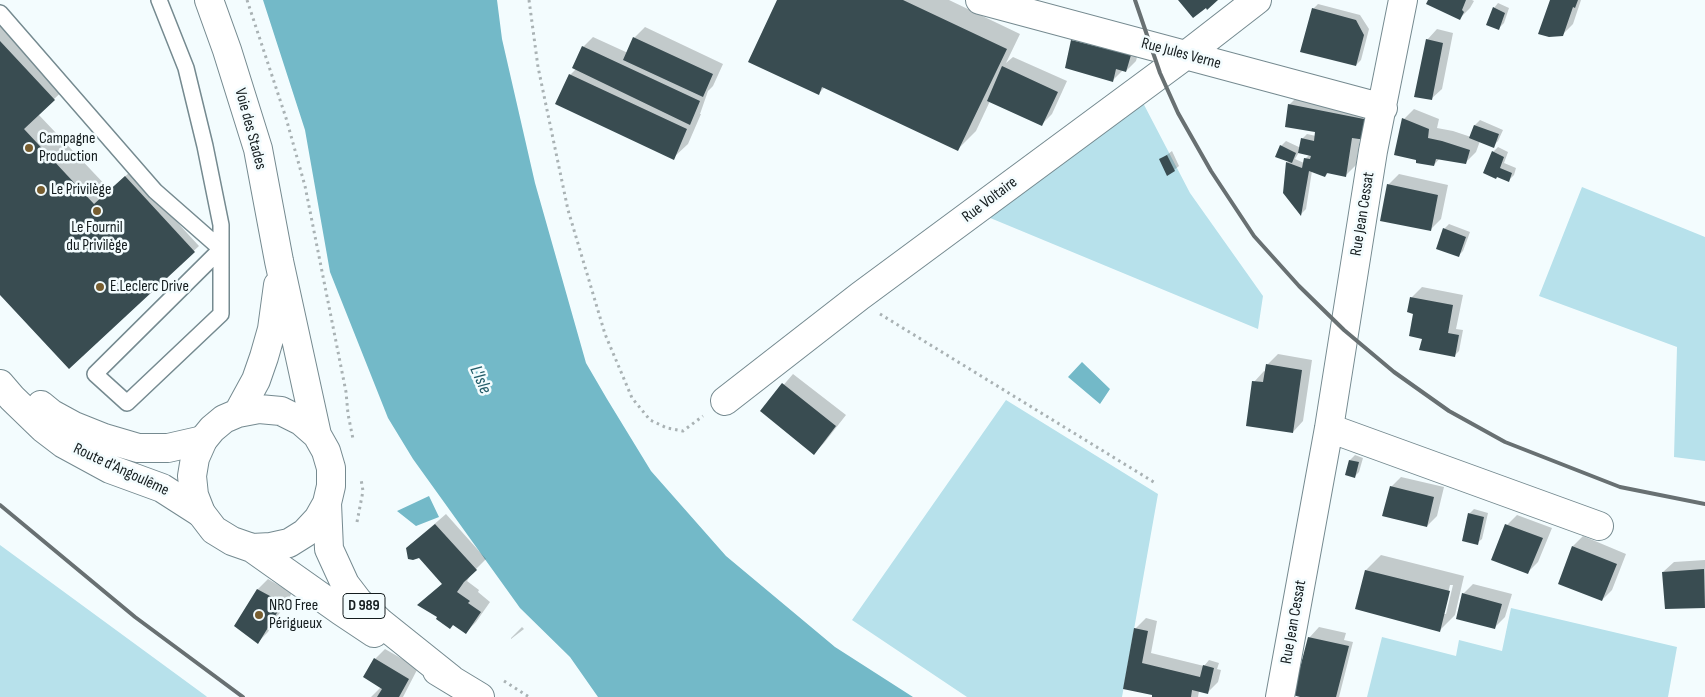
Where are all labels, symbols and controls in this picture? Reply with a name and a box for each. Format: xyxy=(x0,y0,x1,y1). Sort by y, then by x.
street label: Rue Jules Verne xyxy=(1139,34,1223,74)
street label: Voie des Stades xyxy=(230,86,270,172)
place label: Campagne Production xyxy=(39,129,98,167)
marker: Campagne Production xyxy=(23,142,35,154)
street label: Rue Jean Cessat xyxy=(1347,171,1379,257)
street label: Rue Voltaire xyxy=(959,173,1021,227)
place label: Le Privilège xyxy=(51,180,111,200)
marker: Le Privilège xyxy=(35,184,47,196)
marker: Le Fournil du Privilège xyxy=(91,205,103,217)
place label: Le Fournil du Privilège xyxy=(66,218,128,256)
place label: E.Leclerc Drive xyxy=(110,277,189,297)
marker: E.Leclerc Drive xyxy=(94,281,106,293)
water label: L'Isle xyxy=(464,363,496,397)
street label: Route d'Angoulême xyxy=(70,439,172,501)
street label: Rue Jean Cessat xyxy=(1277,579,1311,665)
road number: D 989 xyxy=(343,594,385,618)
place label: NRO Free Périgueux xyxy=(269,596,322,634)
marker: NRO Free Périgueux xyxy=(253,609,265,621)

